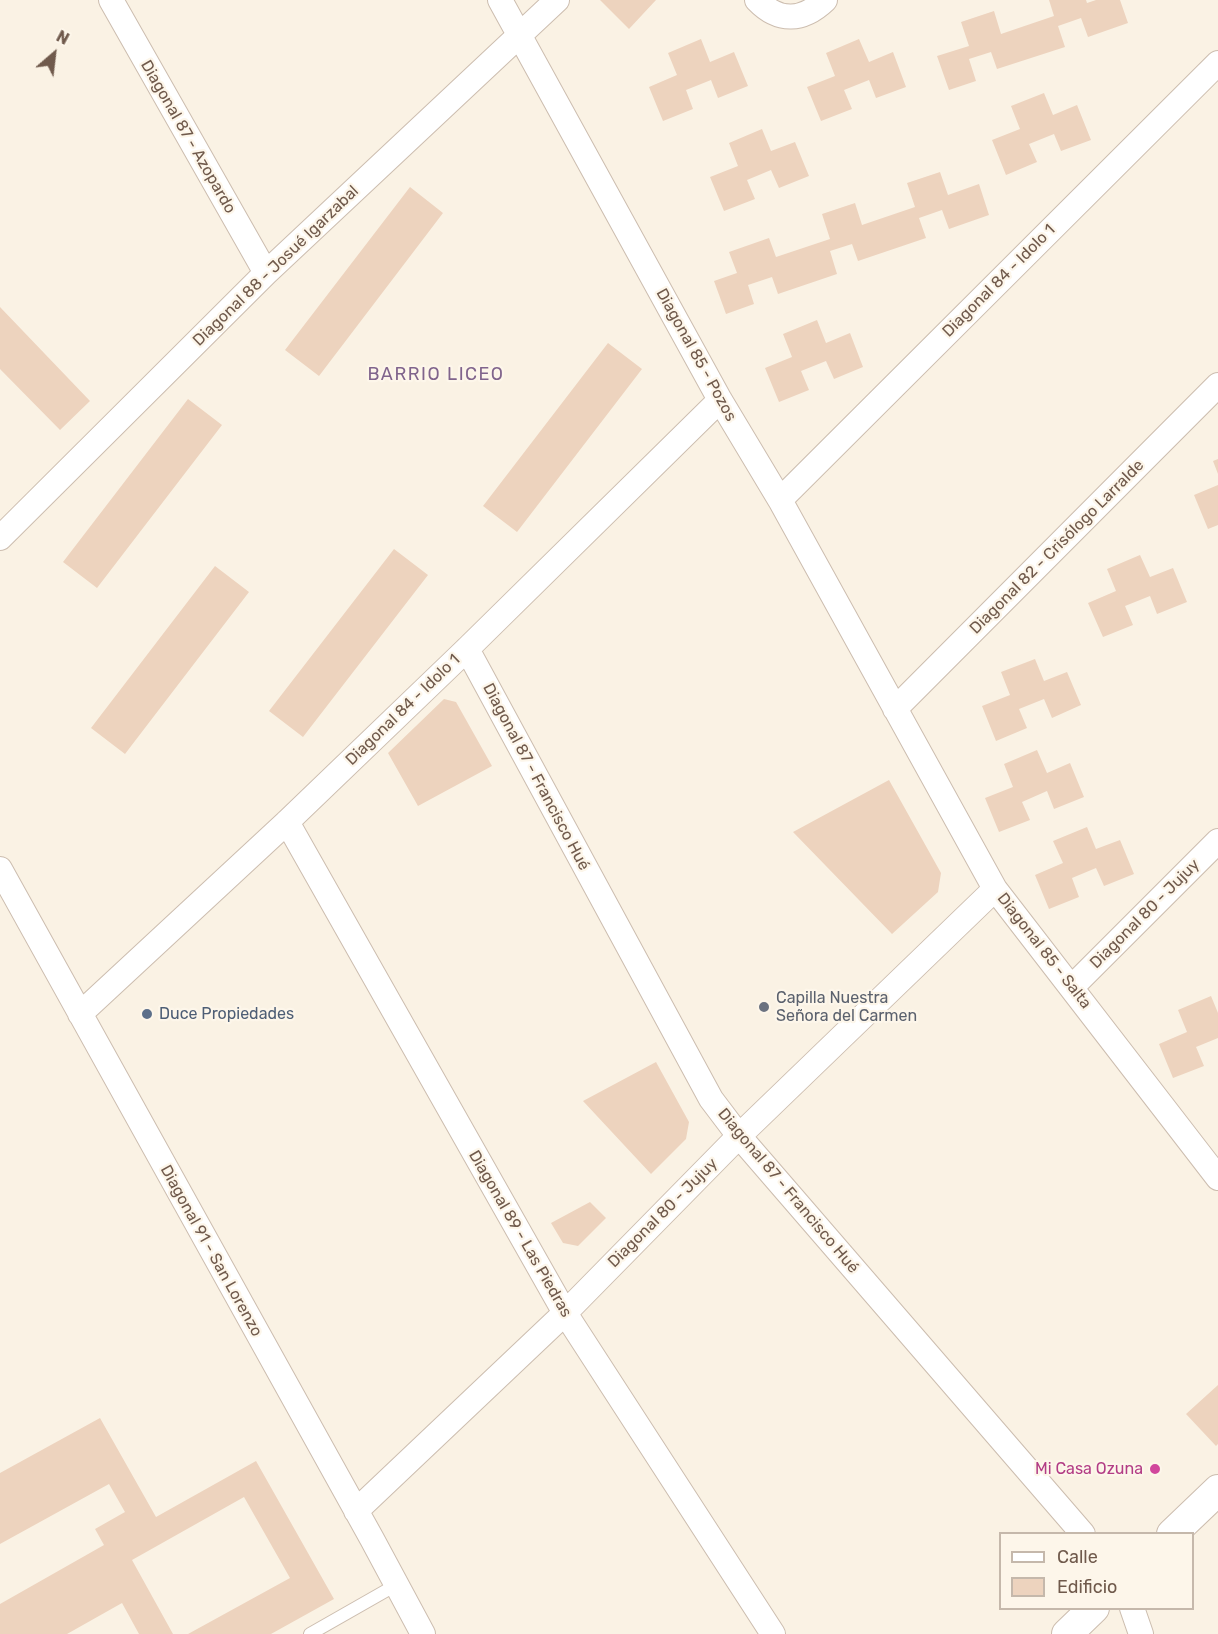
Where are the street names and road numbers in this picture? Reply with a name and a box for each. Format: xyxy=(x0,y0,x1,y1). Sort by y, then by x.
street label: Diagonal 87 - Azopardo xyxy=(136,57,240,217)
street label: Diagonal 88 - Josué Igarzabal xyxy=(189,182,363,350)
street label: Diagonal 84 - Idolo 1 xyxy=(939,221,1059,341)
street label: Diagonal 85 - Pozos xyxy=(652,285,740,425)
street label: Diagonal 82 - Crisólogo Larralde xyxy=(966,456,1148,638)
street label: Diagonal 84 - Idolo 1 xyxy=(342,651,464,769)
street label: Diagonal 87 - Francisco Hué xyxy=(478,680,594,874)
street label: Diagonal 80 - Jujuy xyxy=(1086,855,1204,973)
street label: Diagonal 85 - Salta xyxy=(993,889,1095,1013)
street label: Diagonal 87 - Francisco Hué xyxy=(713,1105,863,1277)
street label: Diagonal 89 - Las Piedras xyxy=(464,1147,576,1321)
street label: Diagonal 80 - Jujuy xyxy=(604,1154,722,1272)
street label: Diagonal 91 - San Lorenzo xyxy=(156,1162,266,1340)

